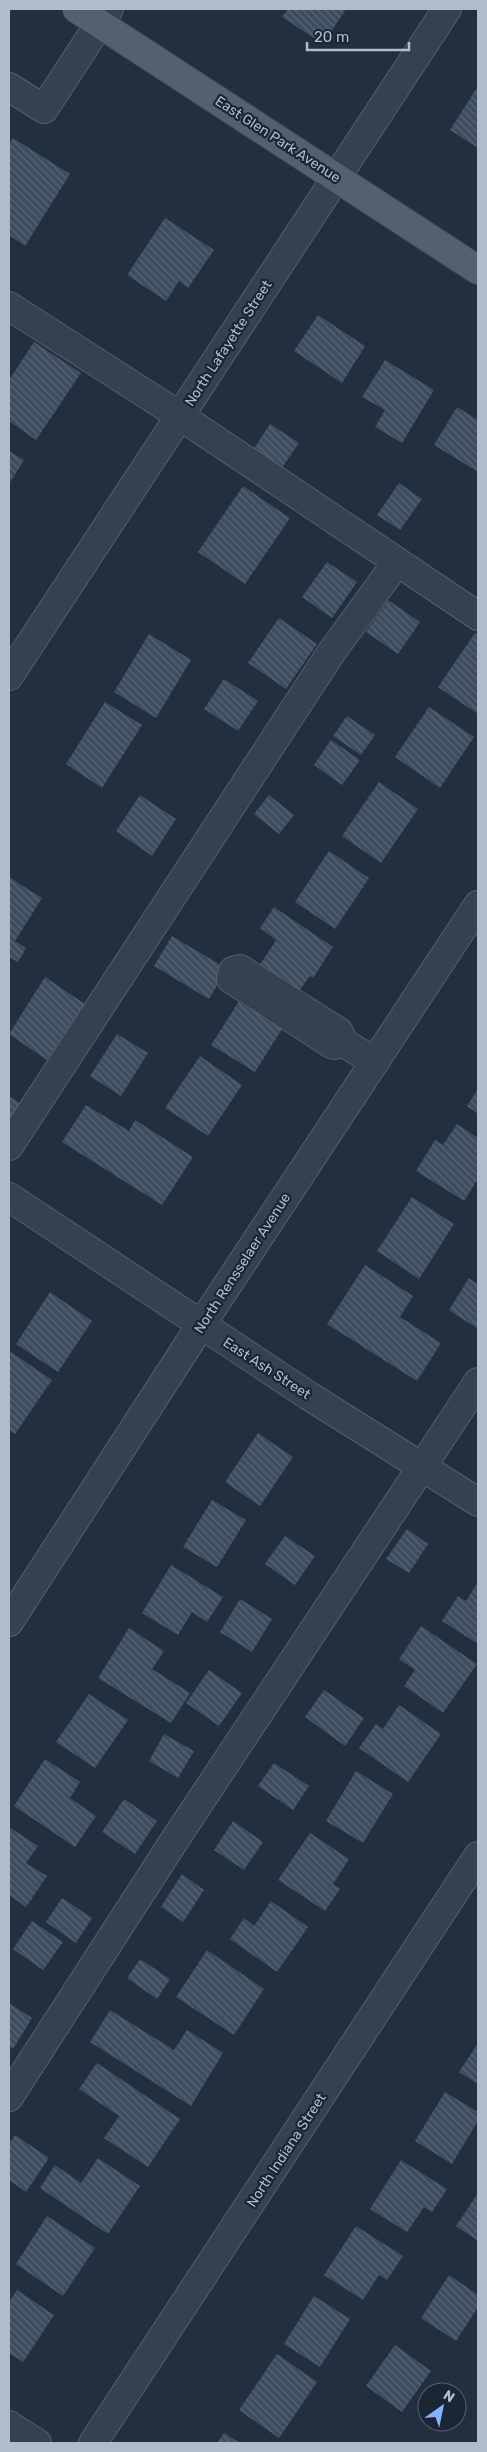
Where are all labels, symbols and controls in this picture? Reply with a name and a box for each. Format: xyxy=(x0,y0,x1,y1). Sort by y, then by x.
scale bar xyxy=(307,20,410,52)
text: 20 m xyxy=(314,28,349,46)
street label: East Glen Park Avenue xyxy=(212,93,344,186)
street label: North Lafayette Street xyxy=(181,277,276,409)
street label: North Rensselaer Avenue xyxy=(191,1190,294,1337)
street label: East Ash Street xyxy=(220,1334,314,1403)
street label: North Indiana Street xyxy=(243,2090,330,2210)
north arrow xyxy=(417,2382,467,2432)
text: N xyxy=(440,2387,458,2406)

